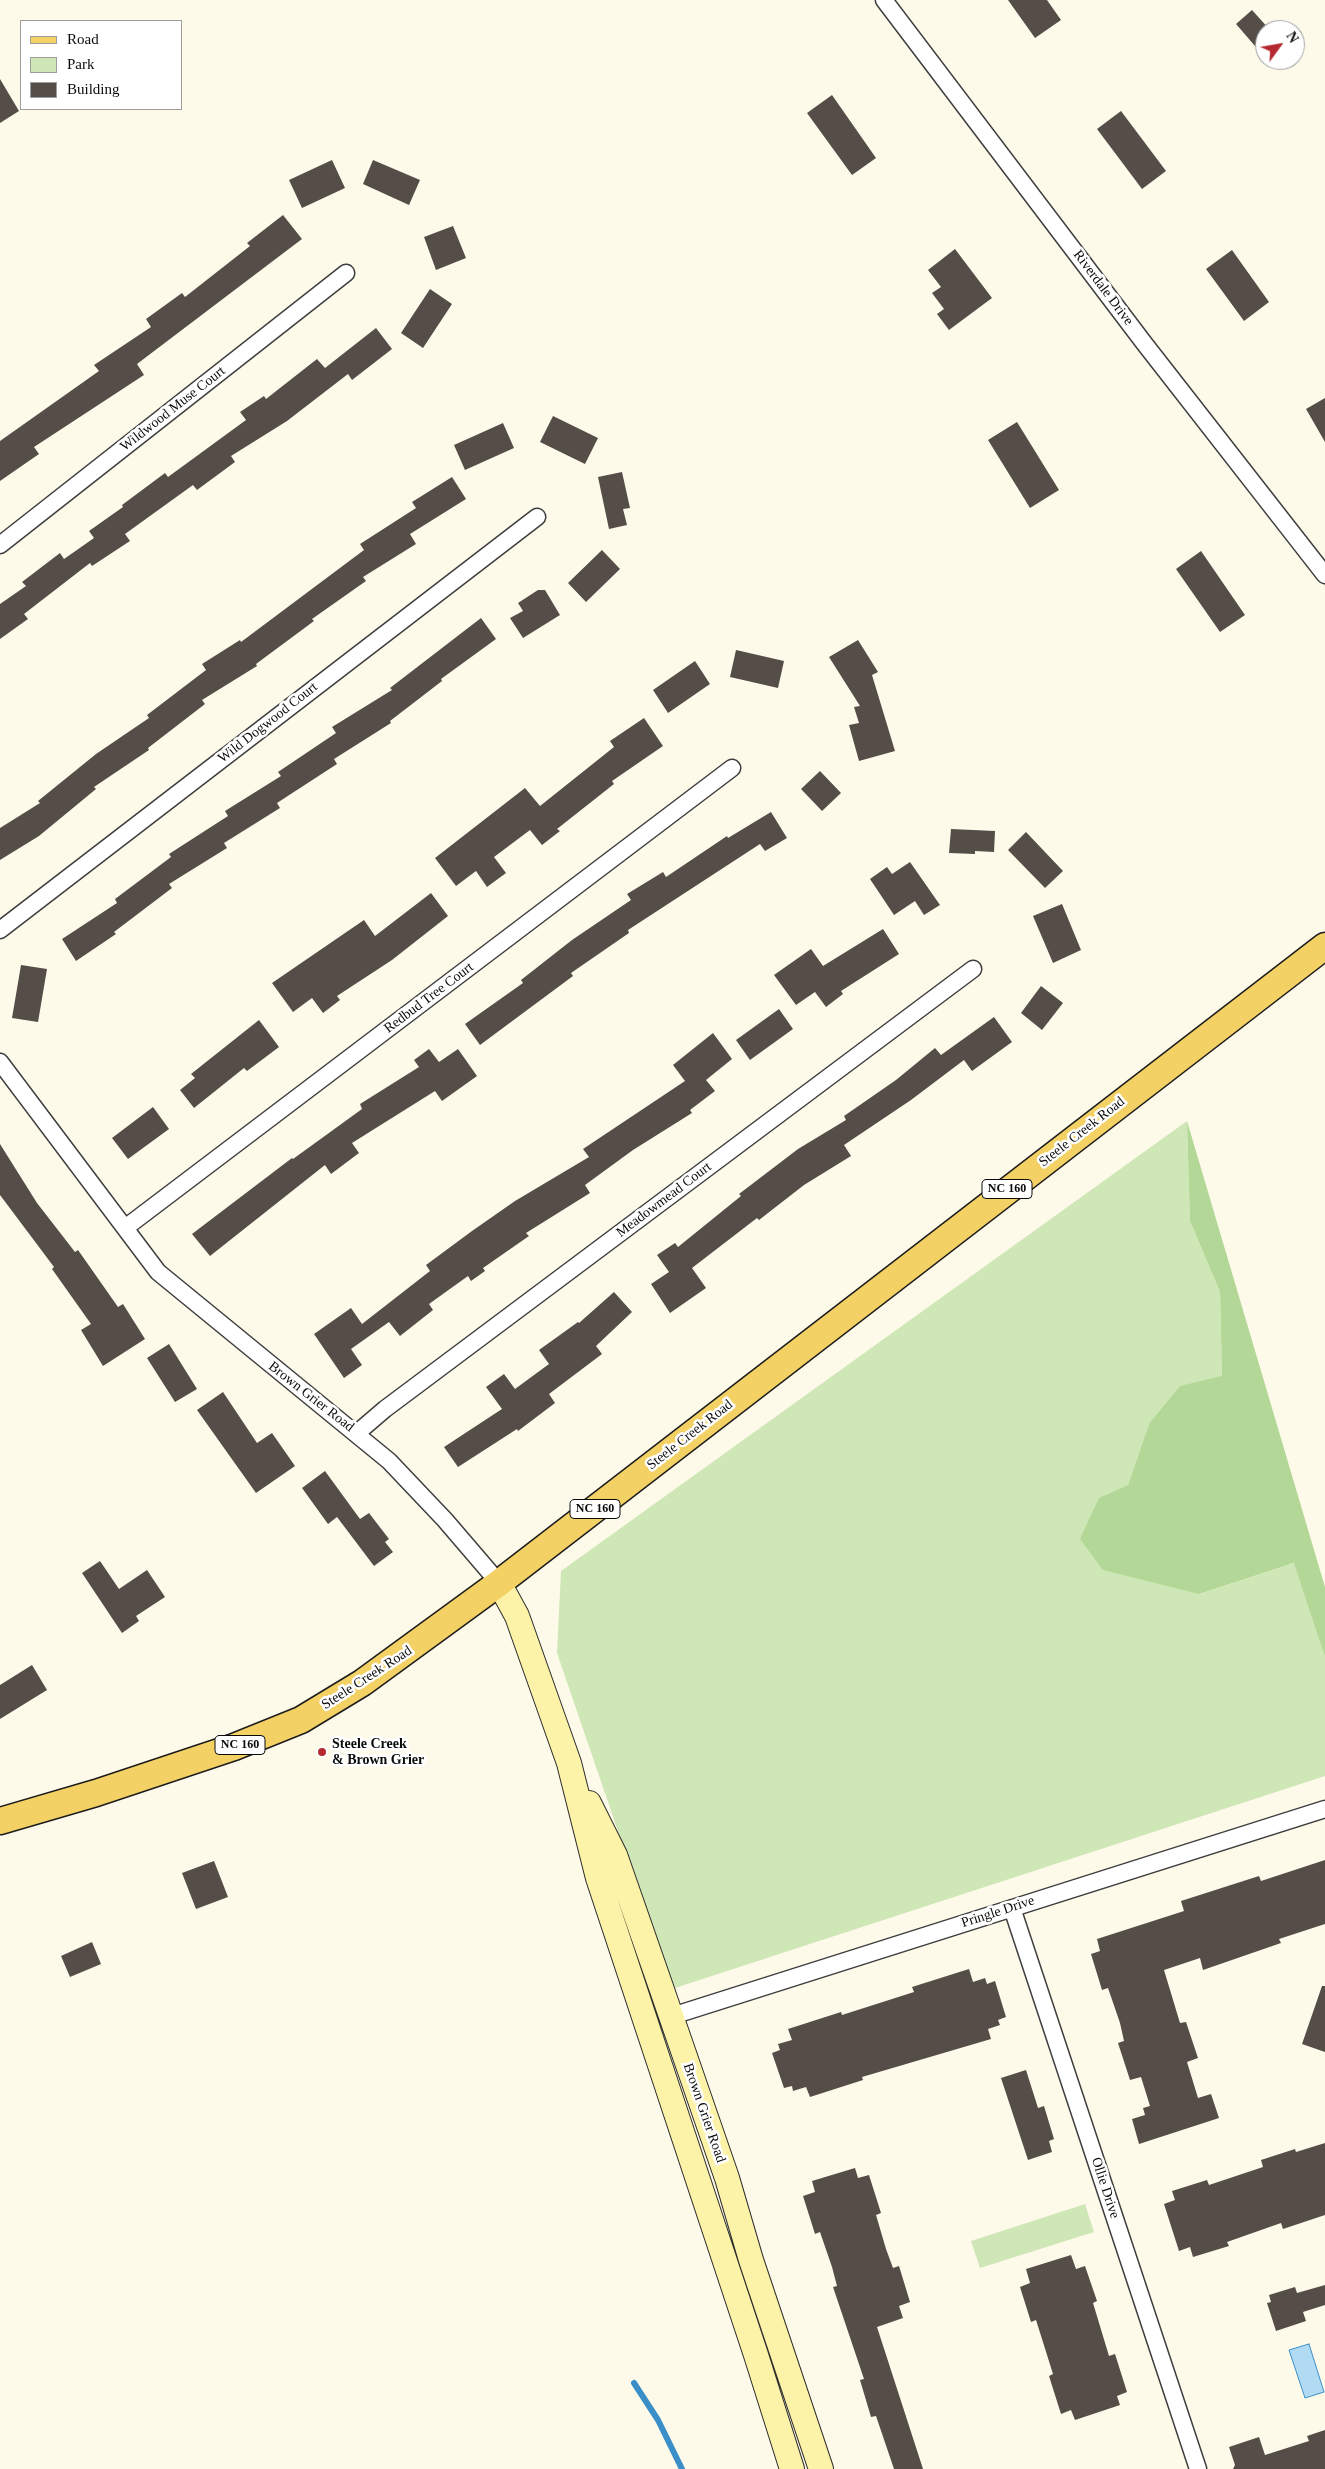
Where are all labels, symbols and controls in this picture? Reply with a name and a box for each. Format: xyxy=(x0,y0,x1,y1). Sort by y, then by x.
legend xyxy=(20,20,182,110)
north arrow xyxy=(1255,20,1305,70)
text: N xyxy=(1283,29,1301,46)
text: Road xyxy=(67,31,99,47)
text: Park xyxy=(67,56,95,72)
text: Building xyxy=(67,81,120,97)
street label: Riverdale Drive xyxy=(1069,247,1137,329)
street label: Wildwood Muse Court xyxy=(117,363,229,455)
street label: Wild Dogwood Court xyxy=(215,679,321,767)
street label: Redbud Tree Court xyxy=(381,959,477,1037)
street label: Steele Creek Road xyxy=(1036,1093,1128,1171)
street label: Meadowmead Court xyxy=(613,1159,715,1241)
road number: NC 160 xyxy=(982,1180,1032,1198)
street label: Brown Grier Road xyxy=(265,1358,357,1436)
street label: Steele Creek Road xyxy=(644,1396,736,1474)
road number: NC 160 xyxy=(570,1500,620,1518)
street label: Steele Creek Road xyxy=(319,1643,415,1713)
road number: NC 160 xyxy=(215,1736,265,1754)
place label: Steele Creek & Brown Grier xyxy=(332,1736,424,1768)
marker: Steele Creek & Brown Grier xyxy=(316,1746,328,1758)
street label: Pringle Drive xyxy=(959,1892,1037,1932)
street label: Brown Grier Road xyxy=(679,2061,729,2165)
street label: Ollie Drive xyxy=(1087,2155,1123,2221)

